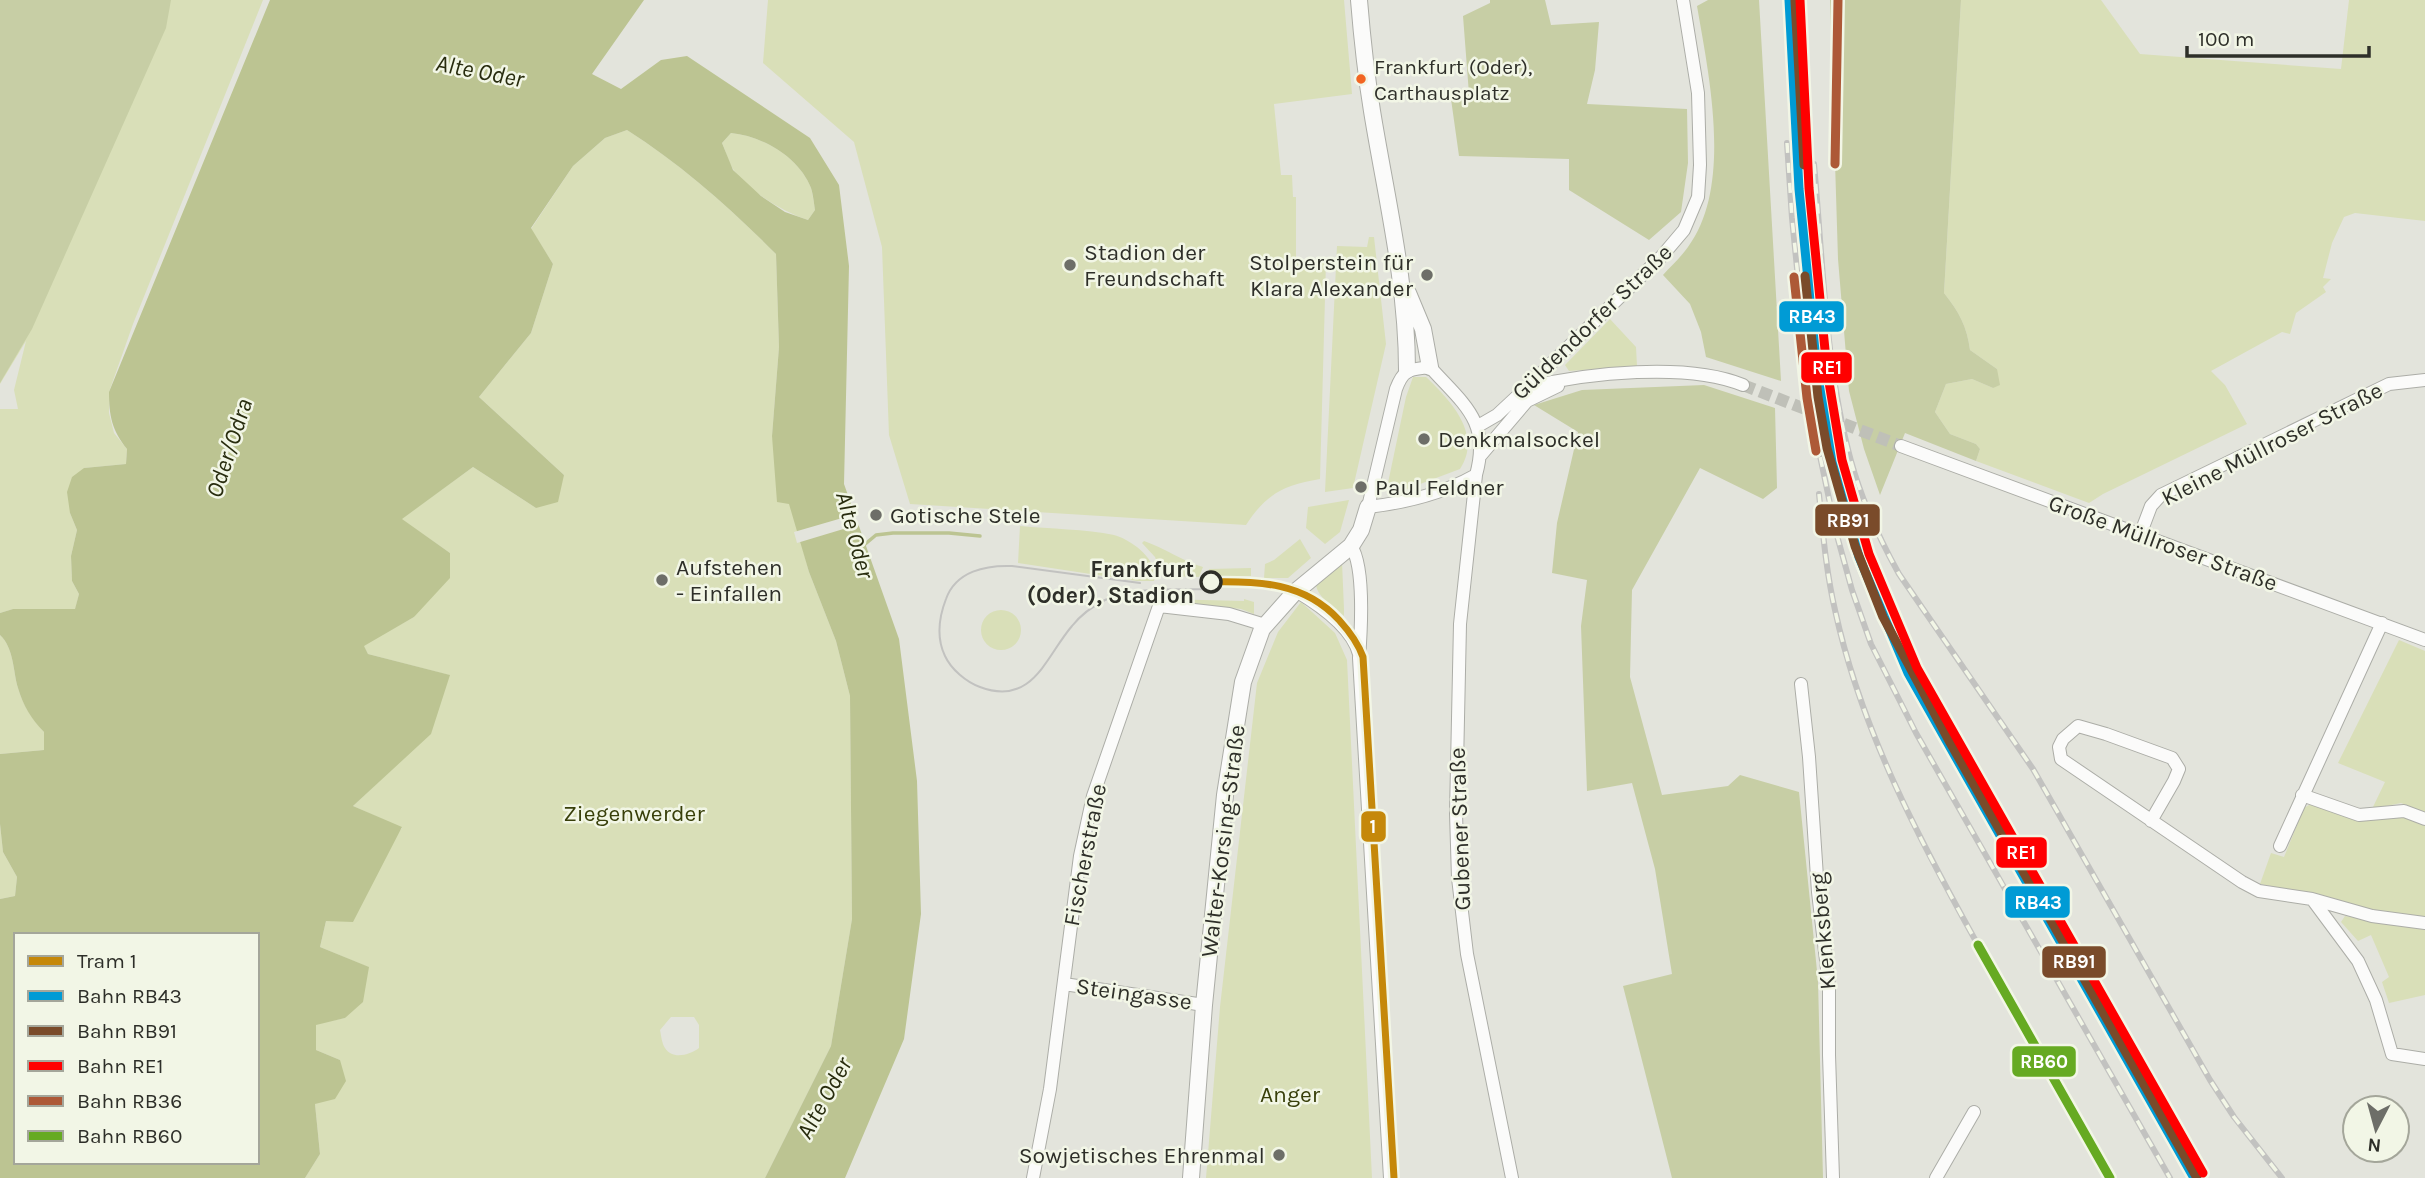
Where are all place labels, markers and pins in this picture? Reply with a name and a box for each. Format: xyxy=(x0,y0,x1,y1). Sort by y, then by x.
place label: Frankfurt (Oder), Carthausplatz xyxy=(1374,55,1532,105)
marker: Frankfurt (Oder), Carthausplatz xyxy=(1354,72,1368,86)
place label: Stadion der Freundschaft xyxy=(1084,239,1225,292)
place label: Stolperstein für Klara Alexander xyxy=(1249,249,1414,302)
marker: Stadion der Freundschaft xyxy=(1062,257,1078,273)
marker: Stolperstein für Klara Alexander xyxy=(1419,267,1435,283)
place label: Denkmalsockel xyxy=(1438,426,1600,453)
marker: Denkmalsockel xyxy=(1416,431,1432,447)
place label: Paul Feldner xyxy=(1375,474,1504,501)
marker: Paul Feldner xyxy=(1353,479,1369,495)
place label: Gotische Stele xyxy=(890,502,1041,529)
marker: Gotische Stele xyxy=(868,507,884,523)
place label: Aufstehen - Einfallen xyxy=(676,554,783,607)
place label: Frankfurt (Oder), Stadion xyxy=(1027,556,1194,609)
marker: Frankfurt (Oder), Stadion xyxy=(1200,571,1222,593)
marker: Aufstehen - Einfallen xyxy=(654,572,670,588)
place label: Sowjetisches Ehrenmal xyxy=(1019,1142,1265,1169)
marker: Sowjetisches Ehrenmal xyxy=(1271,1147,1287,1163)

